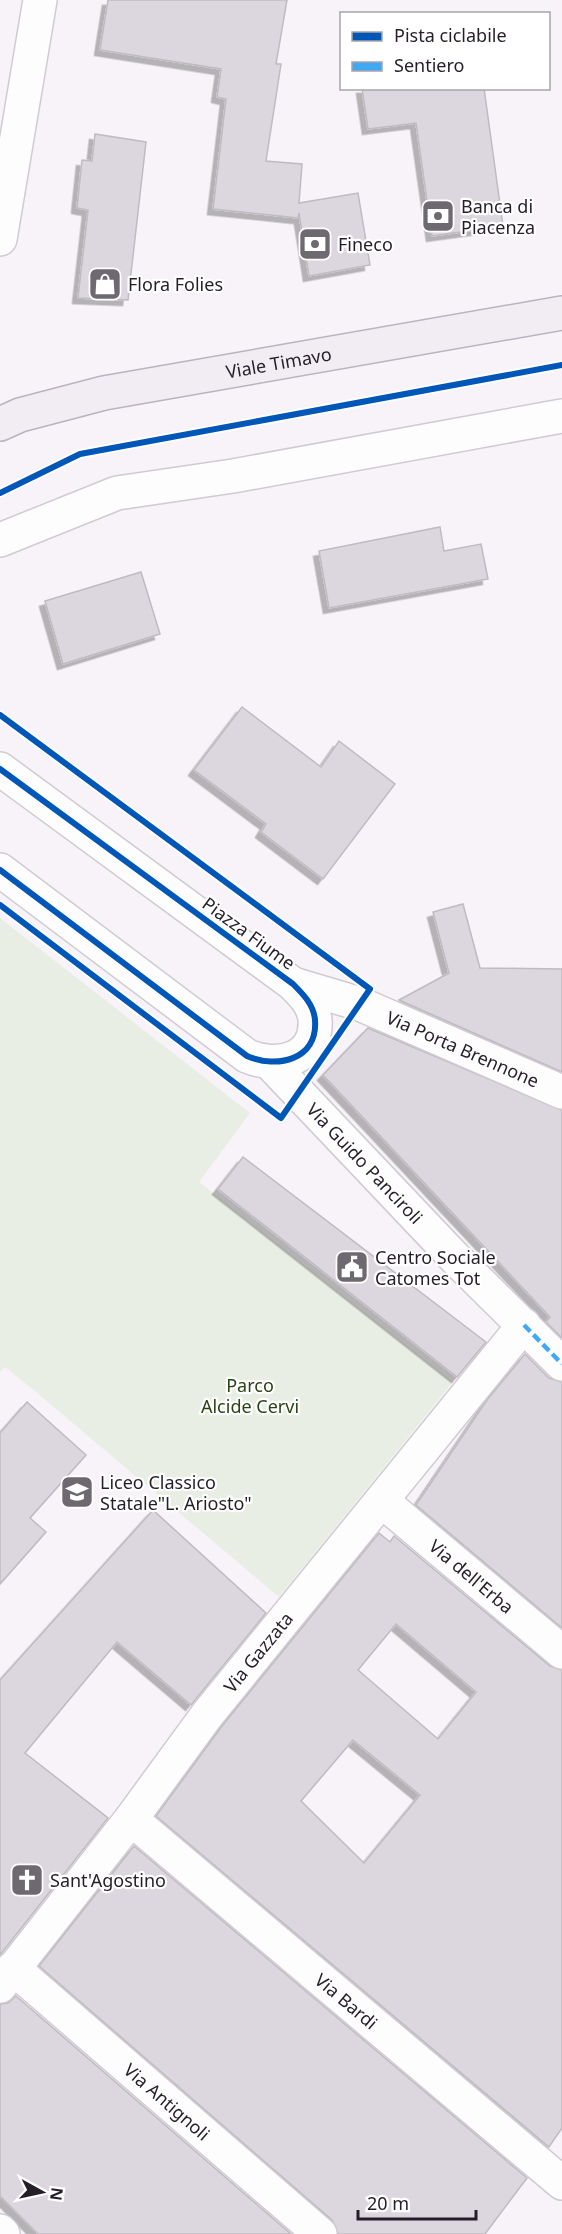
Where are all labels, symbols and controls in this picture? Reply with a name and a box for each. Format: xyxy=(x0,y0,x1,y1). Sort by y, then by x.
legend xyxy=(340,12,550,90)
text: Pista ciclabile xyxy=(394,23,507,47)
text: Sentiero xyxy=(394,53,464,77)
place label: Banca di Piacenza xyxy=(461,194,535,239)
bank icon: Banca di Piacenza xyxy=(420,198,456,234)
bank icon: Fineco xyxy=(297,226,333,262)
place label: Fineco xyxy=(338,232,393,256)
shop icon: Flora Folies xyxy=(87,266,123,302)
place label: Flora Folies xyxy=(128,272,223,296)
street label: Viale Timavo xyxy=(224,341,333,384)
street label: Piazza Fiume xyxy=(198,891,300,975)
street label: Via Porta Brennone xyxy=(383,1005,543,1093)
street label: Via Guido Panciroli xyxy=(302,1097,428,1229)
place label: Centro Sociale Catomes Tot xyxy=(375,1245,496,1290)
public building icon: Centro Sociale Catomes Tot xyxy=(334,1249,370,1285)
park label: Parco Alcide Cervi xyxy=(201,1373,299,1418)
place label: Liceo Classico Statale"L. Ariosto" xyxy=(100,1470,252,1515)
school or university icon: Liceo Classico Statale"L. Ariosto" xyxy=(59,1474,95,1510)
street label: Via dell'Erba xyxy=(424,1534,519,1619)
street label: Via Gazzata xyxy=(218,1607,298,1697)
church icon: Sant'Agostino xyxy=(9,1862,45,1898)
place label: Sant'Agostino xyxy=(50,1868,166,1892)
street label: Via Bardi xyxy=(310,1968,383,2034)
street label: Via Antignoli xyxy=(119,2058,215,2146)
north arrow xyxy=(12,2162,72,2222)
scale bar xyxy=(358,2183,476,2221)
text: N xyxy=(45,2186,69,2202)
text: 20 m xyxy=(367,2191,409,2215)

